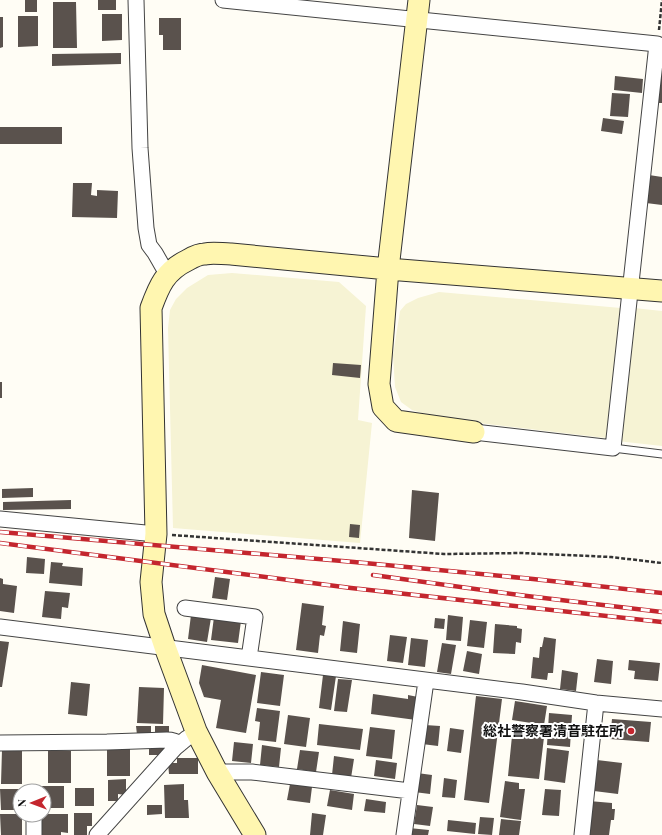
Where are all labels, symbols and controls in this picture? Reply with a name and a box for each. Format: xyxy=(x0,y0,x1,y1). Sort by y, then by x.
place label: 総社警察署清音駐在所 xyxy=(483,721,623,740)
marker: 総社警察署清音駐在所 xyxy=(626,726,636,736)
north arrow xyxy=(12,783,52,823)
text: N xyxy=(14,799,29,807)

